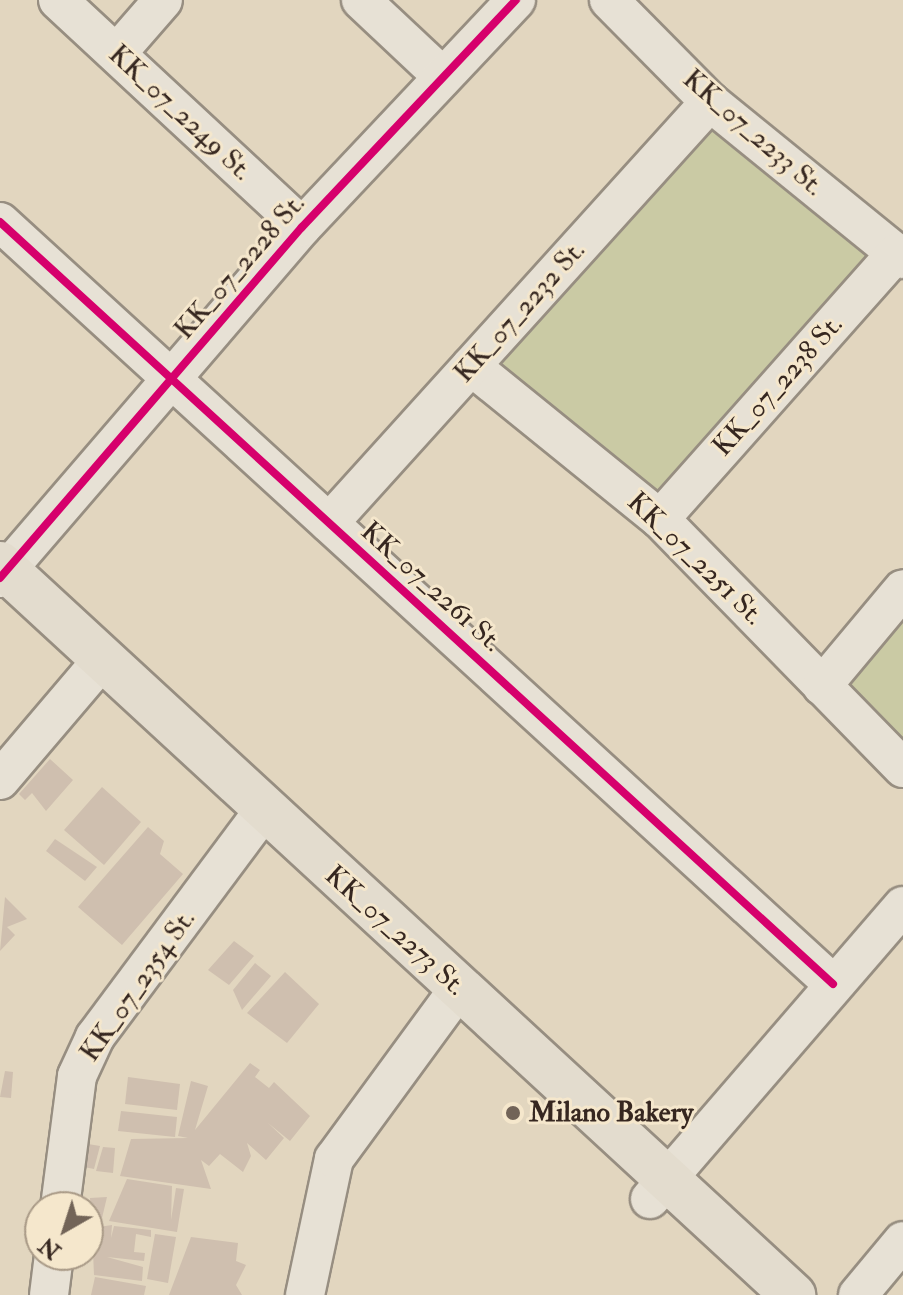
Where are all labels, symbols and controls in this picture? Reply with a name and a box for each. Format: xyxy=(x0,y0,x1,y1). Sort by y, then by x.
street label: KK_07_2249 St. xyxy=(101,38,259,188)
street label: KK_07_2233 St. xyxy=(676,63,830,203)
street label: KK_07_2228 St. xyxy=(168,187,312,347)
street label: KK_07_2232 St. xyxy=(448,234,592,390)
street label: KK_07_2238 St. xyxy=(706,309,850,463)
street label: KK_07_2251 St. xyxy=(620,486,770,632)
street label: KK_07_2261 St. xyxy=(353,515,509,659)
street label: KK_07_2273 St. xyxy=(318,859,472,1003)
street label: KK_07_2354 St. xyxy=(73,904,203,1068)
place label: Milano Bakery xyxy=(529,1096,693,1130)
marker: Milano Bakery xyxy=(504,1104,522,1122)
north arrow xyxy=(24,1191,104,1271)
text: N xyxy=(34,1231,67,1265)

